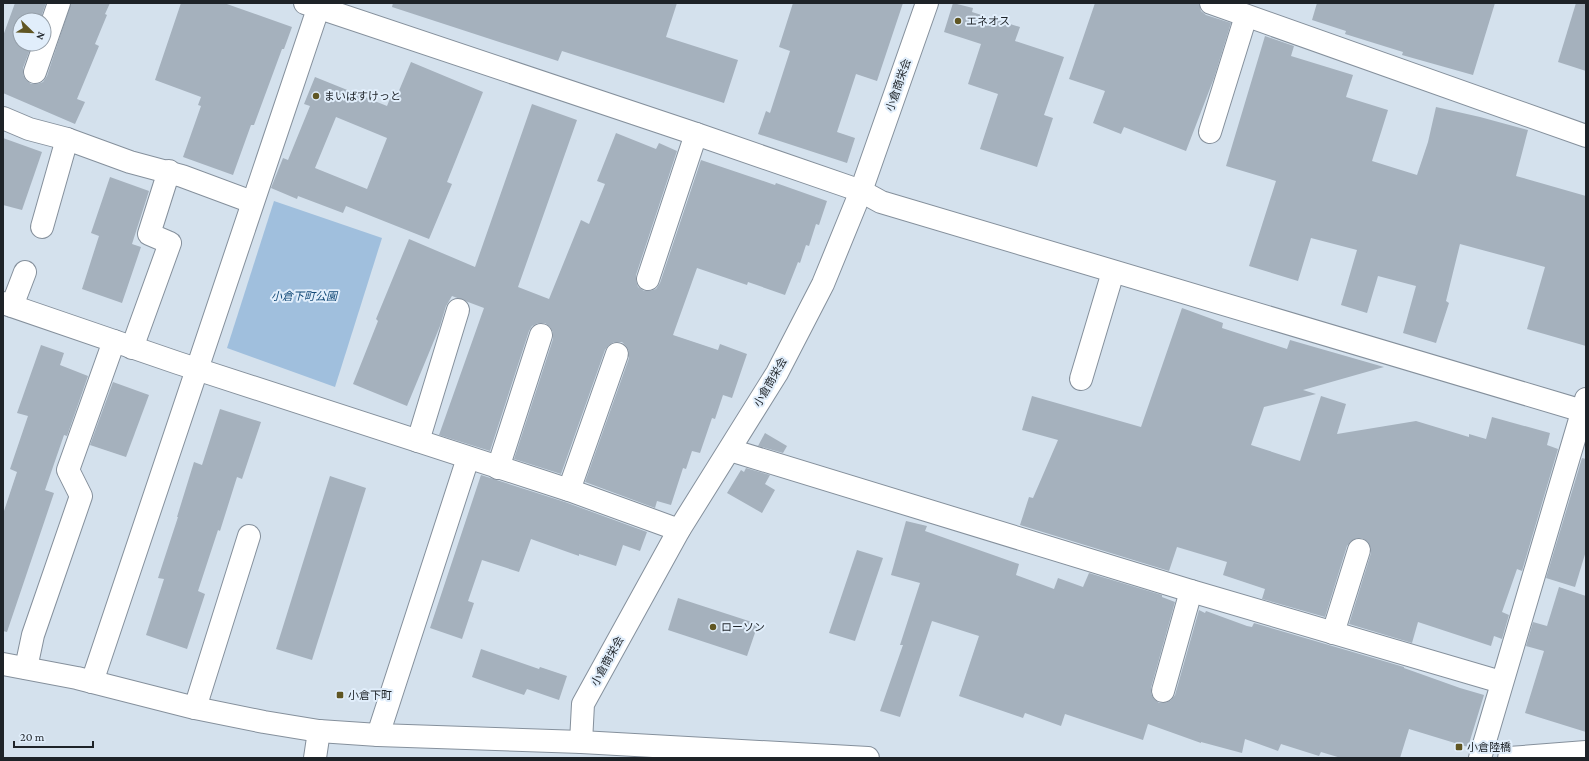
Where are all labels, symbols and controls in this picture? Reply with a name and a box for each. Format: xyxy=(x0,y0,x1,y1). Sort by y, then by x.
north arrow xyxy=(12,12,52,52)
place label: エネオス xyxy=(966,15,1010,27)
marker: エネオス xyxy=(953,16,963,26)
text: N xyxy=(34,30,48,42)
street label: 小倉商栄会 xyxy=(883,57,913,113)
place label: まいばすけっと xyxy=(324,90,401,102)
marker: まいばすけっと xyxy=(311,91,321,101)
park label: 小倉下町公園 xyxy=(271,290,339,302)
street label: 小倉商栄会 xyxy=(751,355,789,409)
place label: ローソン xyxy=(721,621,765,633)
marker: ローソン xyxy=(708,622,718,632)
street label: 小倉商栄会 xyxy=(588,634,626,688)
place label: 小倉下町 xyxy=(348,689,392,701)
marker: 小倉下町 xyxy=(335,690,345,700)
scale bar xyxy=(14,723,93,749)
text: 20 m xyxy=(20,730,45,744)
place label: 小倉陸橋 xyxy=(1467,741,1511,753)
marker: 小倉陸橋 xyxy=(1454,742,1464,752)

